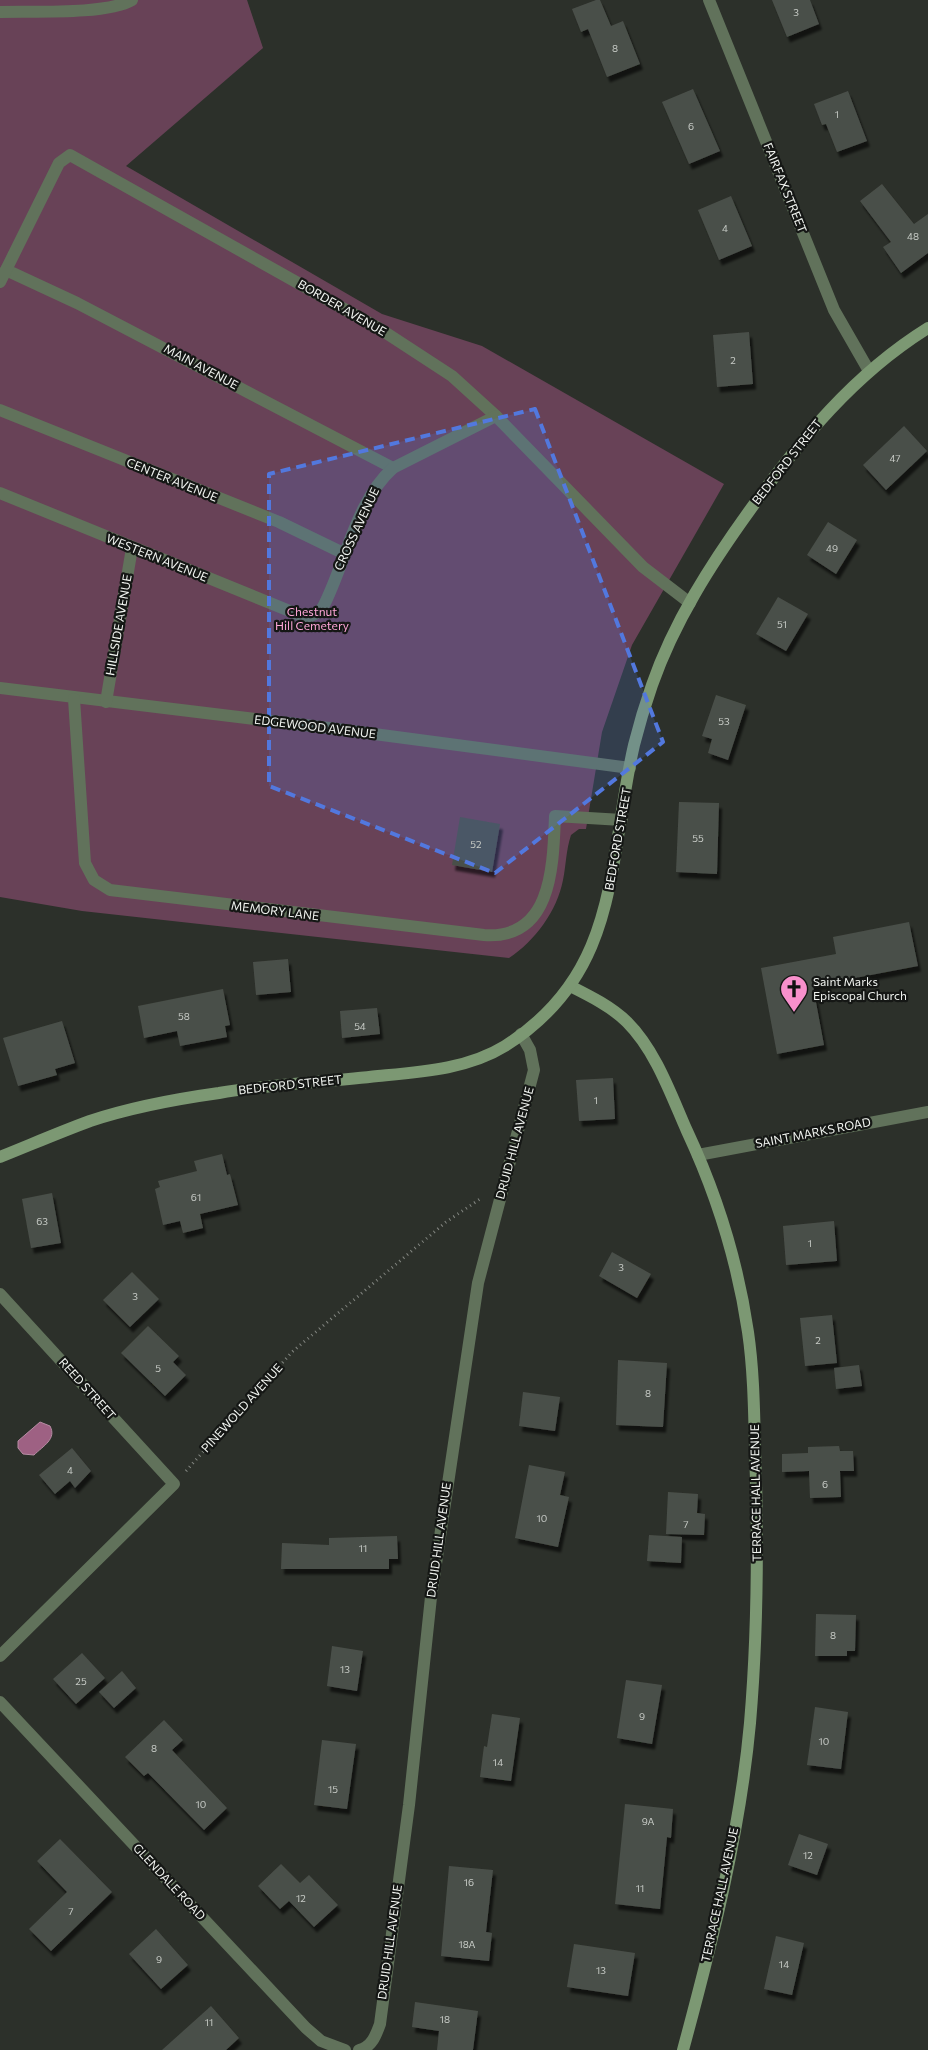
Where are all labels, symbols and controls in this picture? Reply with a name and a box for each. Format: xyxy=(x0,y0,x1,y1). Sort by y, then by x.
house number: 3 xyxy=(793,6,799,18)
house number: 8 xyxy=(612,42,618,54)
house number: 1 xyxy=(835,108,839,120)
house number: 6 xyxy=(688,120,694,132)
street label: FAIRFAX STREET xyxy=(761,141,810,235)
house number: 4 xyxy=(722,222,728,234)
house number: 48 xyxy=(907,230,919,242)
street label: BORDER AVENUE xyxy=(296,276,389,338)
street label: MAIN AVENUE xyxy=(162,341,241,392)
house number: 2 xyxy=(730,354,736,366)
street label: BEDFORD STREET xyxy=(749,416,824,507)
house number: 47 xyxy=(889,452,901,464)
street label: CENTER AVENUE xyxy=(125,454,220,504)
street label: CROSS AVENUE xyxy=(331,485,381,572)
street label: WESTERN AVENUE xyxy=(105,530,210,584)
house number: 49 xyxy=(826,542,838,554)
street label: HILLSIDE AVENUE xyxy=(102,573,134,676)
park label: Chestnut Hill Cemetery xyxy=(275,604,349,632)
house number: 51 xyxy=(777,618,787,630)
street label: EDGEWOOD AVENUE xyxy=(254,712,377,740)
house number: 53 xyxy=(718,715,730,727)
street label: BEDFORD STREET xyxy=(601,786,633,891)
house number: 55 xyxy=(692,832,704,844)
house number: 52 xyxy=(470,838,482,850)
street label: MEMORY LANE xyxy=(230,898,320,922)
church icon: Saint Marks Episcopal Church xyxy=(779,974,809,1013)
place label: Saint Marks Episcopal Church xyxy=(813,974,907,1002)
house number: 58 xyxy=(178,1010,190,1022)
house number: 54 xyxy=(354,1020,366,1032)
street label: BEDFORD STREET xyxy=(237,1072,343,1096)
street label: DRUID HILL AVENUE xyxy=(492,1085,536,1201)
house number: 1 xyxy=(594,1094,598,1106)
street label: SAINT MARKS ROAD xyxy=(754,1114,872,1150)
house number: 61 xyxy=(191,1191,201,1203)
house number: 63 xyxy=(36,1215,48,1227)
house number: 1 xyxy=(808,1237,812,1249)
house number: 3 xyxy=(618,1261,624,1273)
house number: 3 xyxy=(132,1290,138,1302)
house number: 2 xyxy=(815,1334,821,1346)
street label: REED STREET xyxy=(56,1355,119,1422)
street label: PINEWOLD AVENUE xyxy=(198,1360,285,1455)
house number: 5 xyxy=(155,1362,161,1374)
house number: 8 xyxy=(645,1387,651,1399)
street label: TERRACE HALL AVENUE xyxy=(747,1424,763,1562)
house number: 4 xyxy=(67,1464,73,1476)
house number: 6 xyxy=(822,1478,828,1490)
street label: DRUID HILL AVENUE xyxy=(423,1481,453,1598)
house number: 10 xyxy=(537,1512,547,1524)
house number: 7 xyxy=(683,1518,689,1530)
house number: 11 xyxy=(359,1542,367,1554)
house number: 8 xyxy=(830,1629,836,1641)
house number: 13 xyxy=(340,1663,350,1675)
house number: 25 xyxy=(75,1675,87,1687)
house number: 9 xyxy=(639,1710,645,1722)
house number: 10 xyxy=(819,1735,829,1747)
house number: 8 xyxy=(151,1742,157,1754)
house number: 14 xyxy=(493,1756,503,1768)
house number: 15 xyxy=(328,1783,338,1795)
house number: 10 xyxy=(196,1798,206,1810)
house number: 9A xyxy=(642,1815,654,1827)
street label: TERRACE HALL AVENUE xyxy=(698,1826,740,1963)
street label: GLENDALE ROAD xyxy=(131,1840,209,1923)
house number: 12 xyxy=(803,1849,813,1861)
house number: 16 xyxy=(464,1876,474,1888)
house number: 11 xyxy=(636,1882,644,1894)
street label: DRUID HILL AVENUE xyxy=(374,1883,404,2000)
house number: 12 xyxy=(296,1892,306,1904)
house number: 7 xyxy=(68,1905,74,1917)
house number: 18A xyxy=(458,1938,476,1950)
house number: 9 xyxy=(156,1953,162,1965)
house number: 14 xyxy=(779,1958,789,1970)
house number: 13 xyxy=(596,1964,606,1976)
house number: 18 xyxy=(440,2013,450,2025)
house number: 11 xyxy=(205,2016,213,2028)

